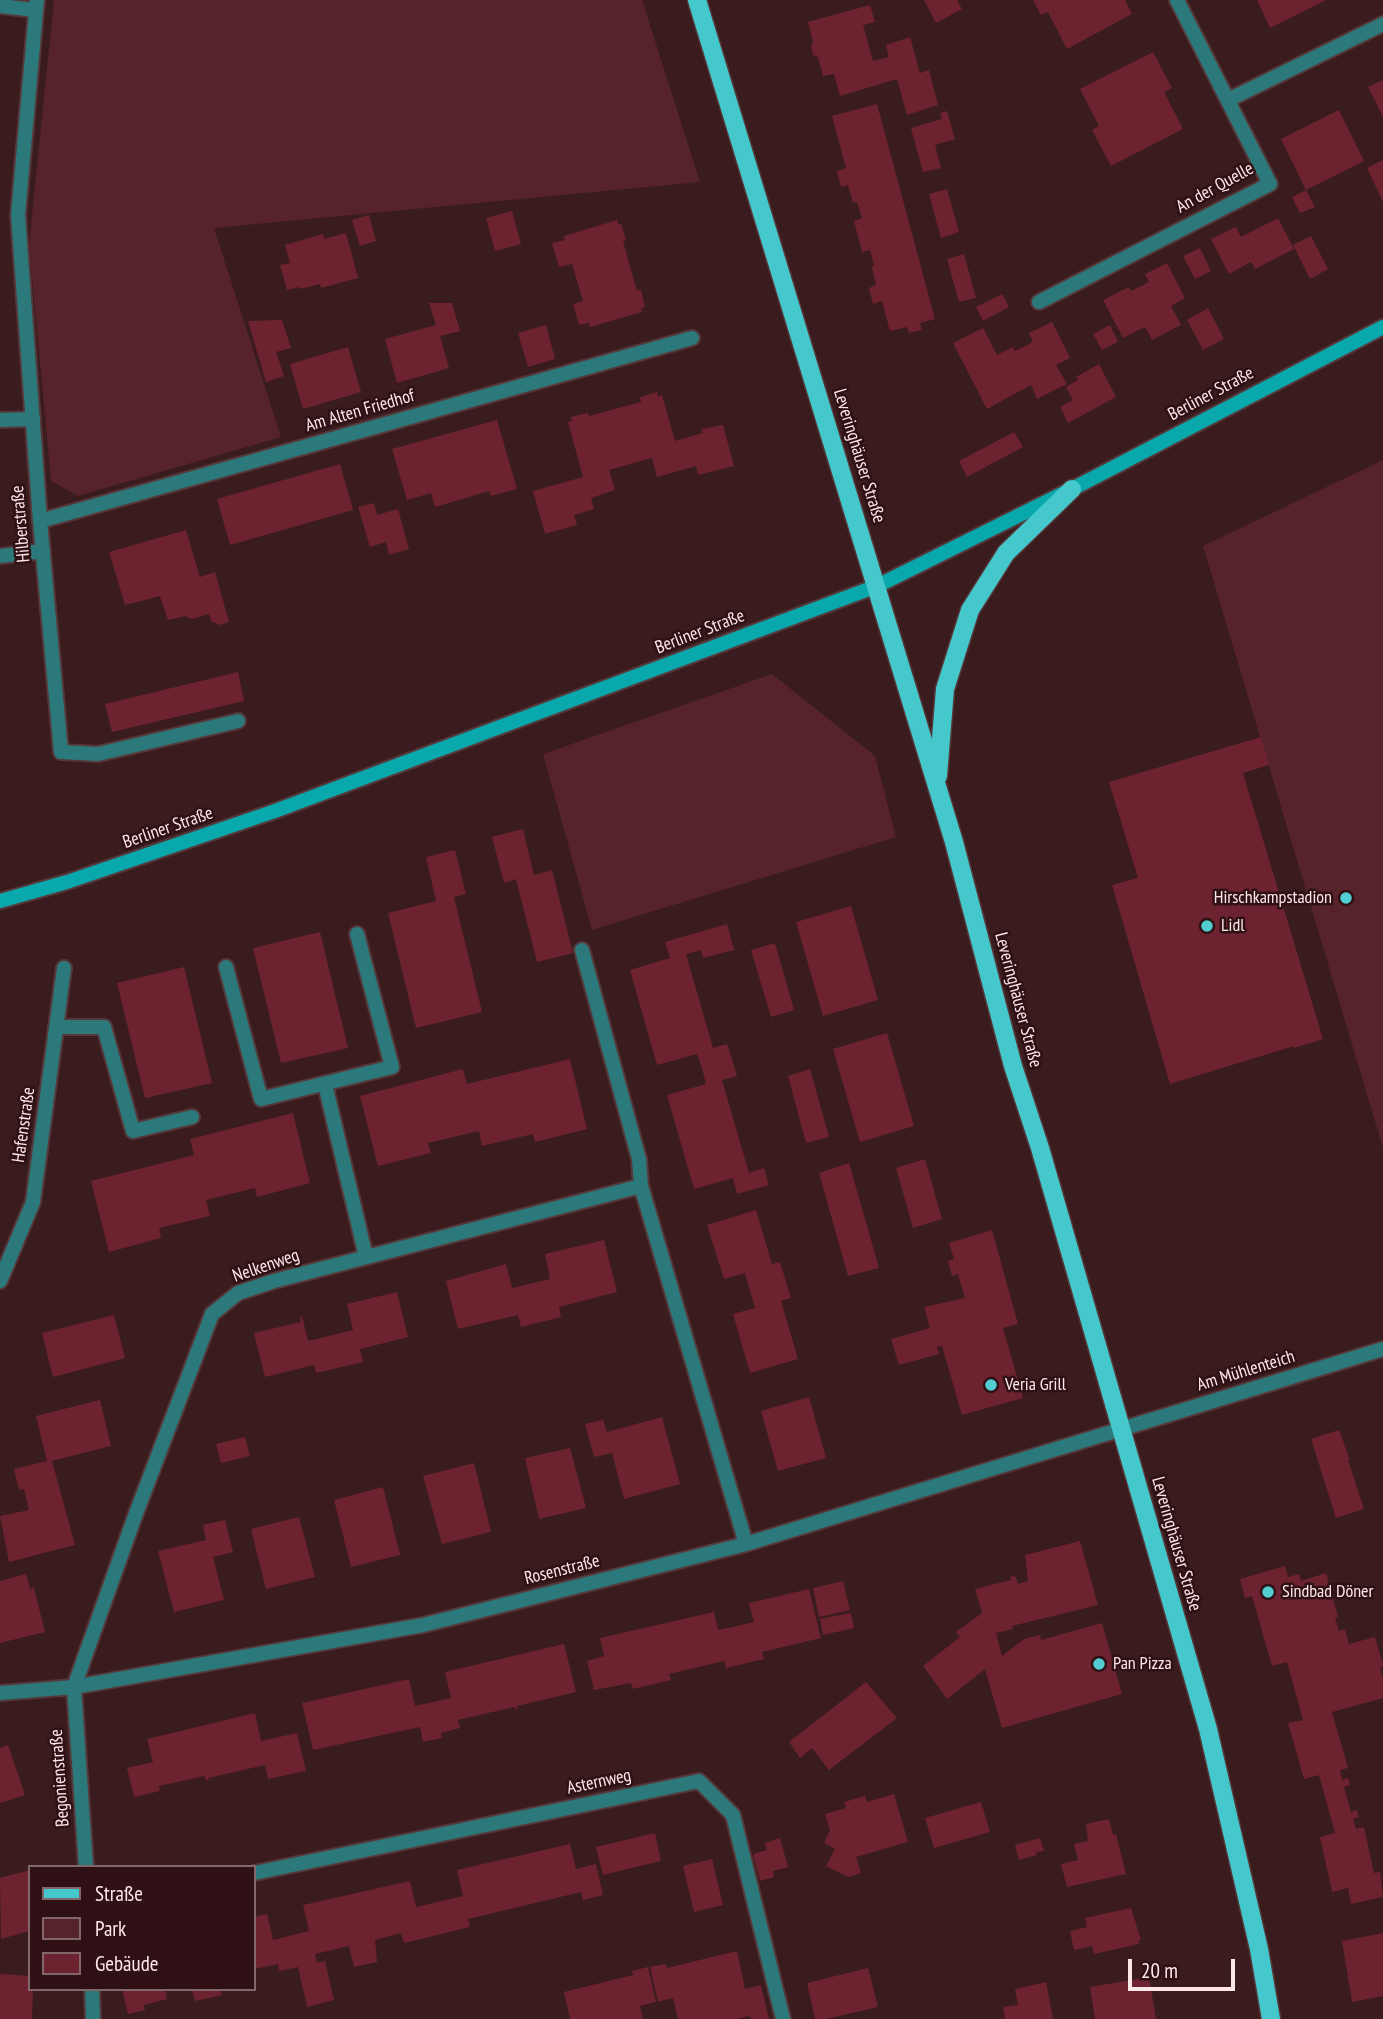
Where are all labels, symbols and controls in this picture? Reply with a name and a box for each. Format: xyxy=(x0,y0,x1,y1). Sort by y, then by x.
street label: An der Quelle xyxy=(1173,158,1257,218)
street label: Berliner Straße xyxy=(1164,362,1258,426)
street label: Am Alten Friedhof xyxy=(303,385,417,437)
street label: Leveringhäuser Straße xyxy=(828,386,890,526)
street label: Hilberstraße xyxy=(7,485,35,563)
street label: Berliner Straße xyxy=(652,605,748,659)
street label: Berliner Straße xyxy=(120,802,216,854)
place label: Hirschkampstadion xyxy=(1214,887,1332,909)
marker: Hirschkampstadion xyxy=(1338,890,1354,906)
place label: Lidl xyxy=(1221,915,1244,937)
marker: Lidl xyxy=(1199,918,1215,934)
street label: Leveringhäuser Straße xyxy=(990,930,1046,1070)
street label: Hafenstraße xyxy=(8,1086,40,1164)
street label: Nelkenweg xyxy=(230,1245,302,1287)
street label: Am Mühlenteich xyxy=(1194,1346,1298,1396)
place label: Veria Grill xyxy=(1005,1374,1066,1396)
marker: Veria Grill xyxy=(983,1377,999,1393)
street label: Leveringhäuser Straße xyxy=(1146,1474,1206,1614)
street label: Rosenstraße xyxy=(522,1550,602,1590)
place label: Sindbad Döner xyxy=(1282,1581,1373,1603)
marker: Sindbad Döner xyxy=(1260,1584,1276,1600)
place label: Pan Pizza xyxy=(1113,1653,1172,1675)
marker: Pan Pizza xyxy=(1091,1656,1107,1672)
street label: Begonienstraße xyxy=(46,1728,74,1828)
street label: Asternweg xyxy=(565,1765,633,1799)
legend xyxy=(28,1865,256,1991)
text: Straße xyxy=(95,1880,143,1907)
text: Park xyxy=(95,1915,126,1942)
scale bar xyxy=(1131,1946,1238,1990)
text: Gebäude xyxy=(95,1950,158,1977)
text: 20 m xyxy=(1141,1957,1178,1984)

